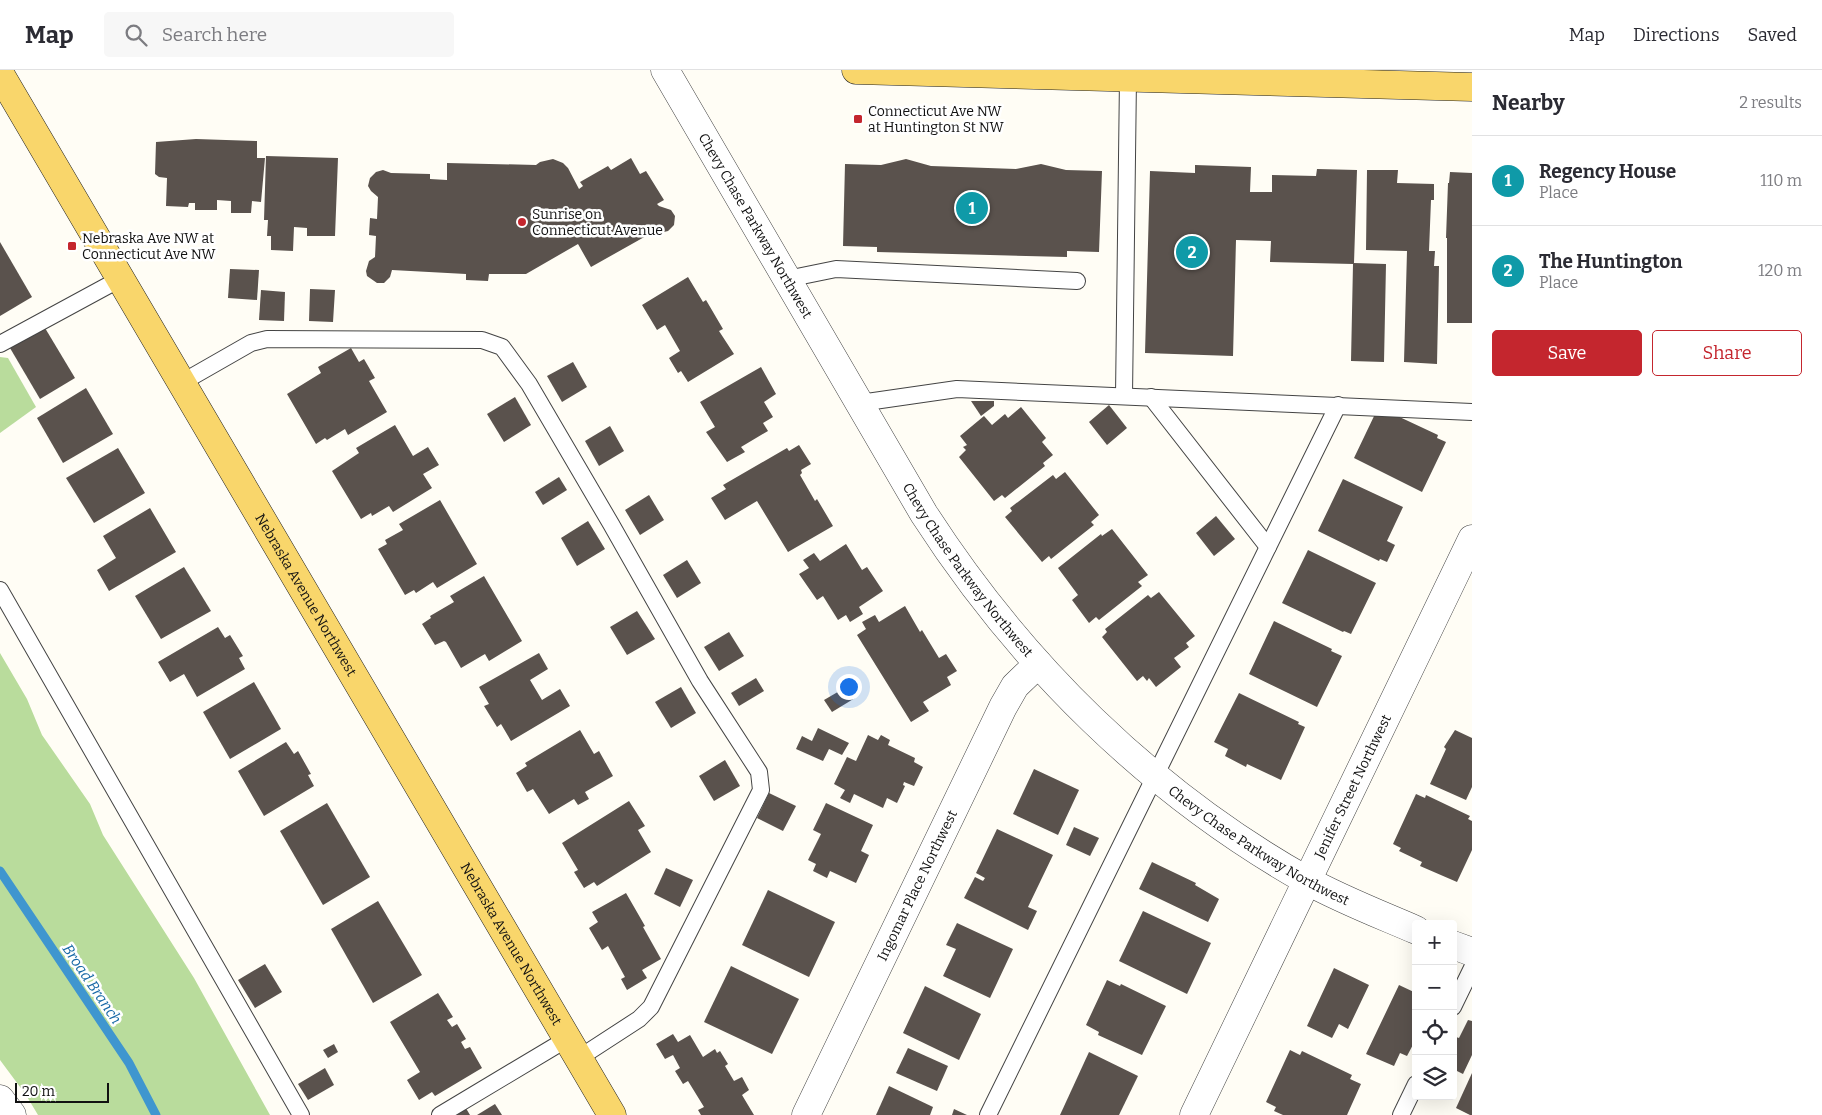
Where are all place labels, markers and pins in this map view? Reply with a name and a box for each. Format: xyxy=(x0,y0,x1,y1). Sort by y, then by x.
place label: Connecticut Ave NW at Huntington St NW xyxy=(868,103,1004,136)
marker: Connecticut Ave NW at Huntington St NW xyxy=(852,113,864,125)
pin: 1 xyxy=(956,189,988,227)
place label: Sunrise on Connecticut Avenue xyxy=(532,206,663,239)
marker: Sunrise on Connecticut Avenue xyxy=(516,216,528,228)
place label: Nebraska Ave NW at Connecticut Ave NW xyxy=(82,230,216,263)
pin: 2 xyxy=(1176,233,1208,271)
marker: Nebraska Ave NW at Connecticut Ave NW xyxy=(66,240,78,252)

